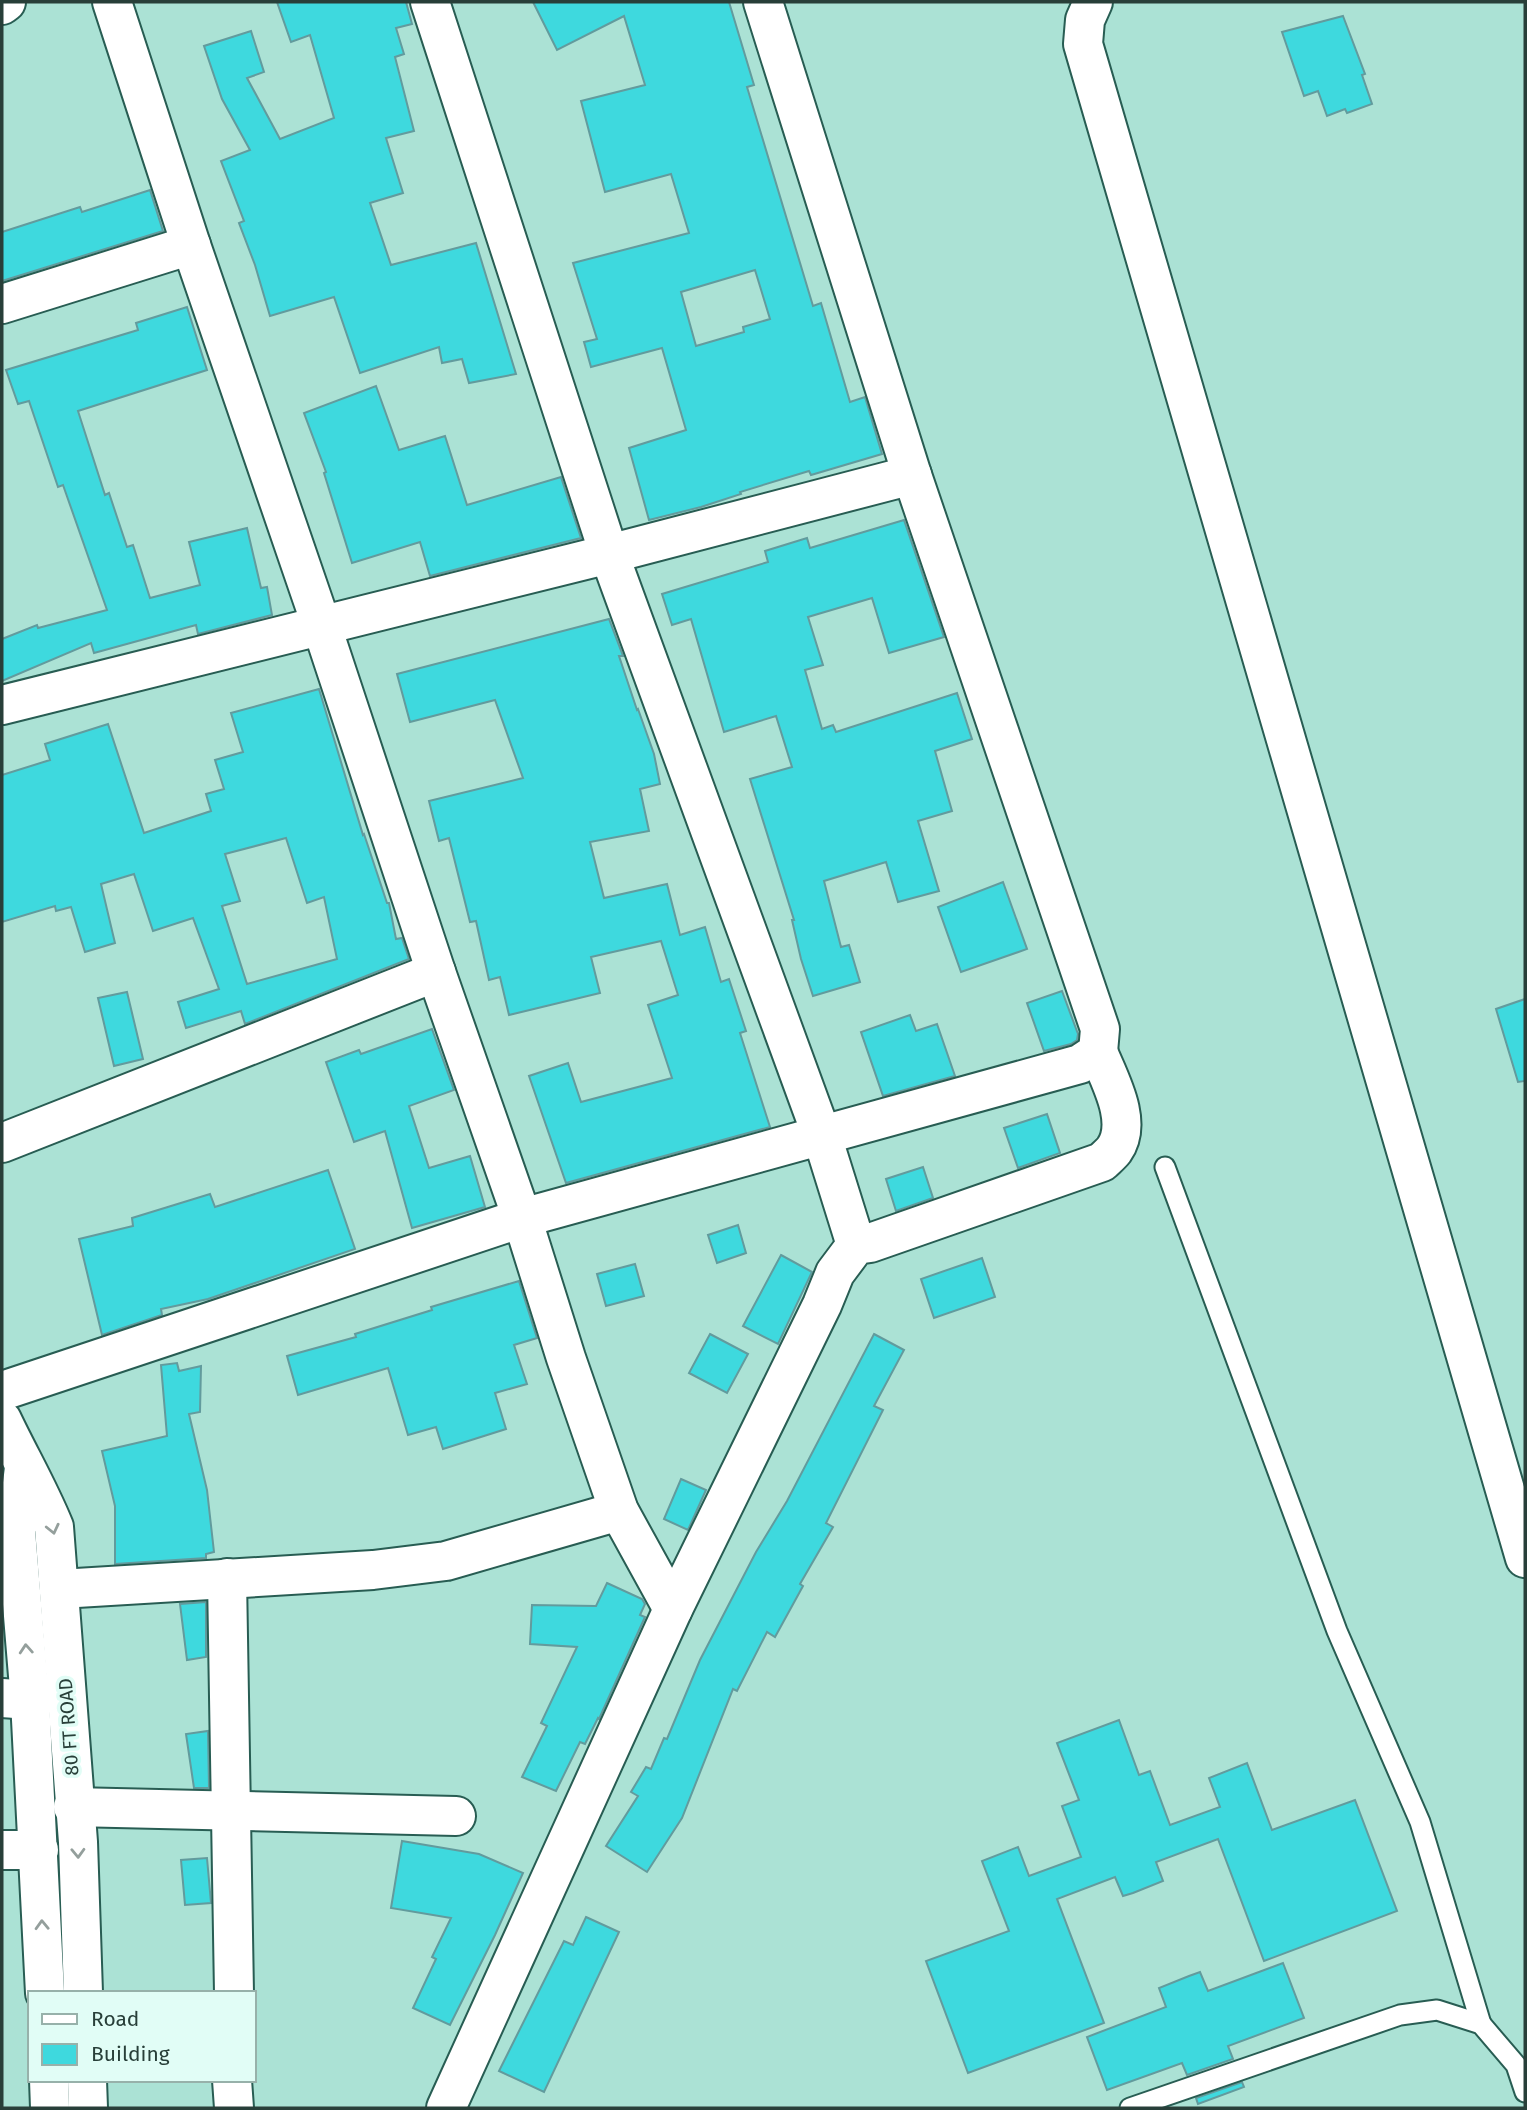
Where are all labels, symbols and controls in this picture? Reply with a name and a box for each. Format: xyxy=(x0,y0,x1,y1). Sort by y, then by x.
one-way arrow xyxy=(44,1523,59,1535)
one-way arrow xyxy=(19,1643,34,1654)
street label: 80 FT ROAD xyxy=(54,1677,83,1776)
one-way arrow xyxy=(71,1848,86,1859)
one-way arrow xyxy=(34,1919,49,1930)
legend xyxy=(28,1991,256,2082)
text: Road xyxy=(91,2006,139,2032)
text: Building xyxy=(91,2041,170,2067)

